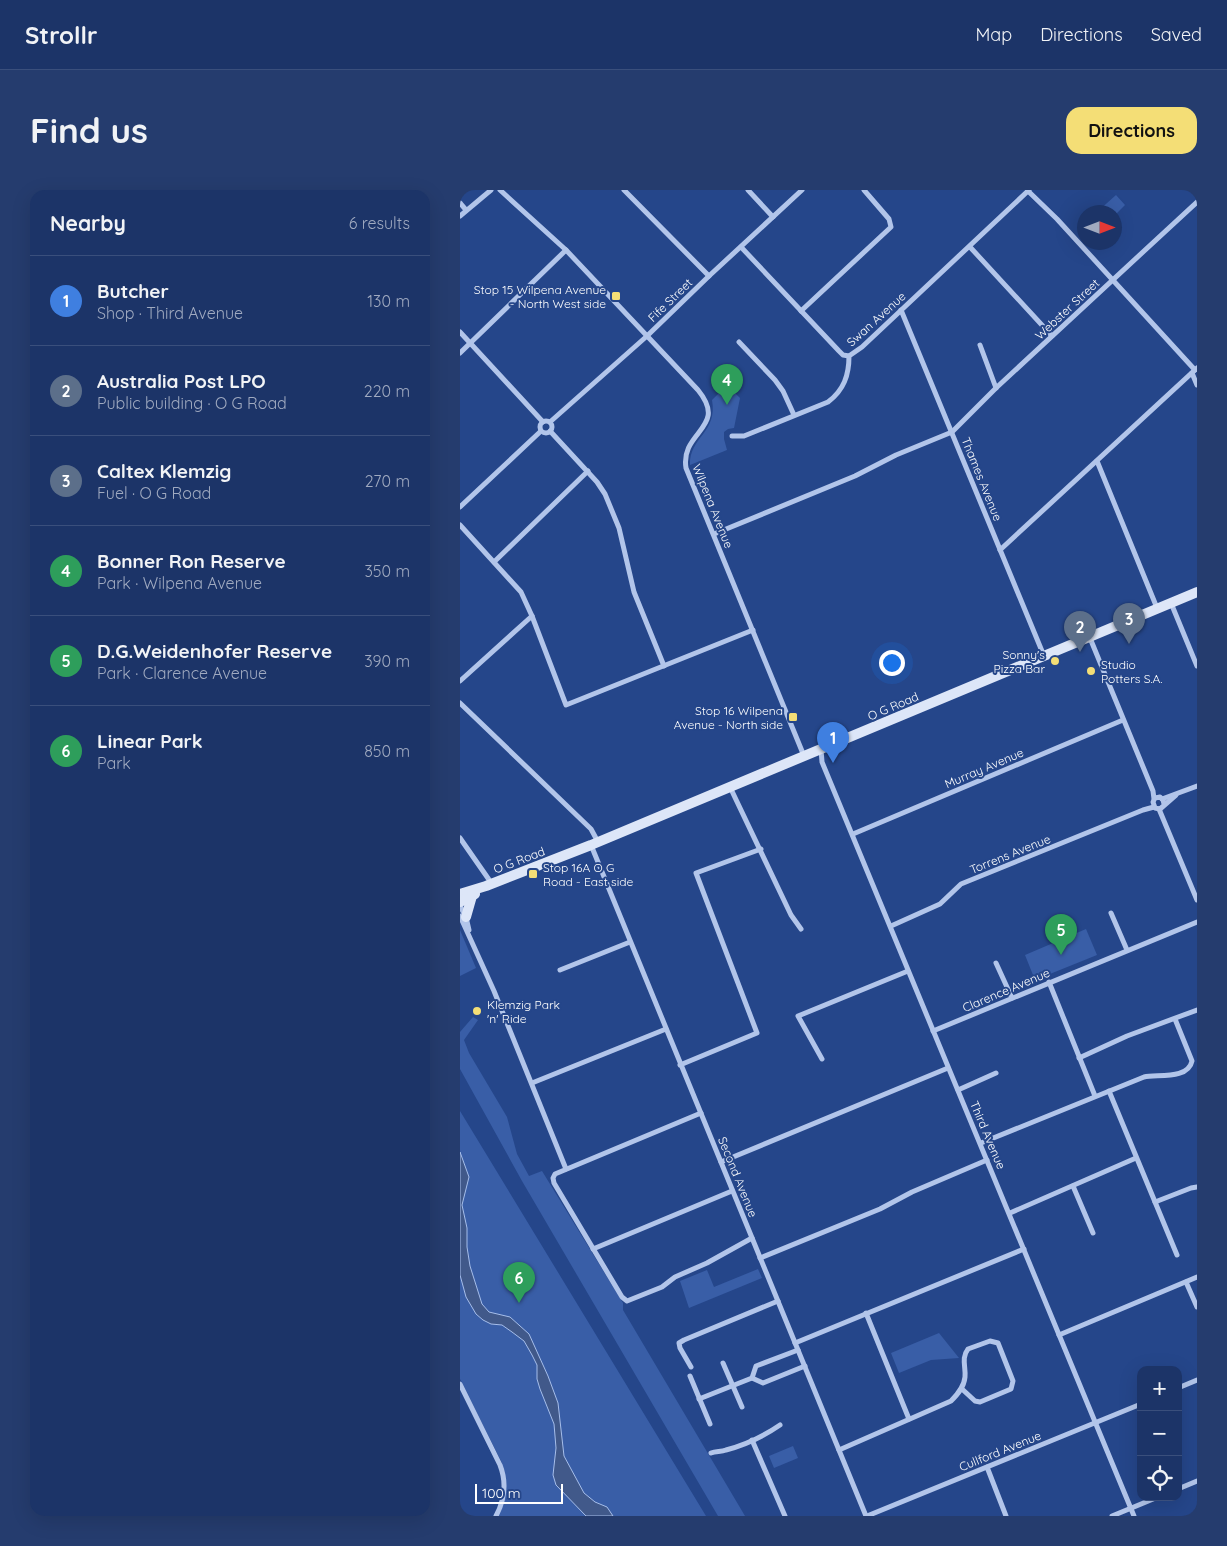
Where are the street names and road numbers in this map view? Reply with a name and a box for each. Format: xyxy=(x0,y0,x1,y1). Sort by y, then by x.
street label: Fife Street xyxy=(645,275,695,325)
street label: Webster Street xyxy=(1032,275,1102,343)
street label: Swan Avenue xyxy=(843,288,909,349)
street label: Thames Avenue xyxy=(958,435,1006,523)
street label: Wilpena Avenue xyxy=(689,462,737,551)
street label: O G Road xyxy=(865,689,921,723)
street label: Murray Avenue xyxy=(942,745,1026,791)
street label: Torrens Avenue xyxy=(967,831,1053,877)
street label: O G Road xyxy=(491,843,547,877)
street label: Clarence Avenue xyxy=(960,965,1052,1015)
street label: Third Avenue xyxy=(967,1099,1009,1172)
street label: Second Avenue xyxy=(715,1135,761,1220)
street label: Cullford Avenue xyxy=(957,1428,1043,1474)

